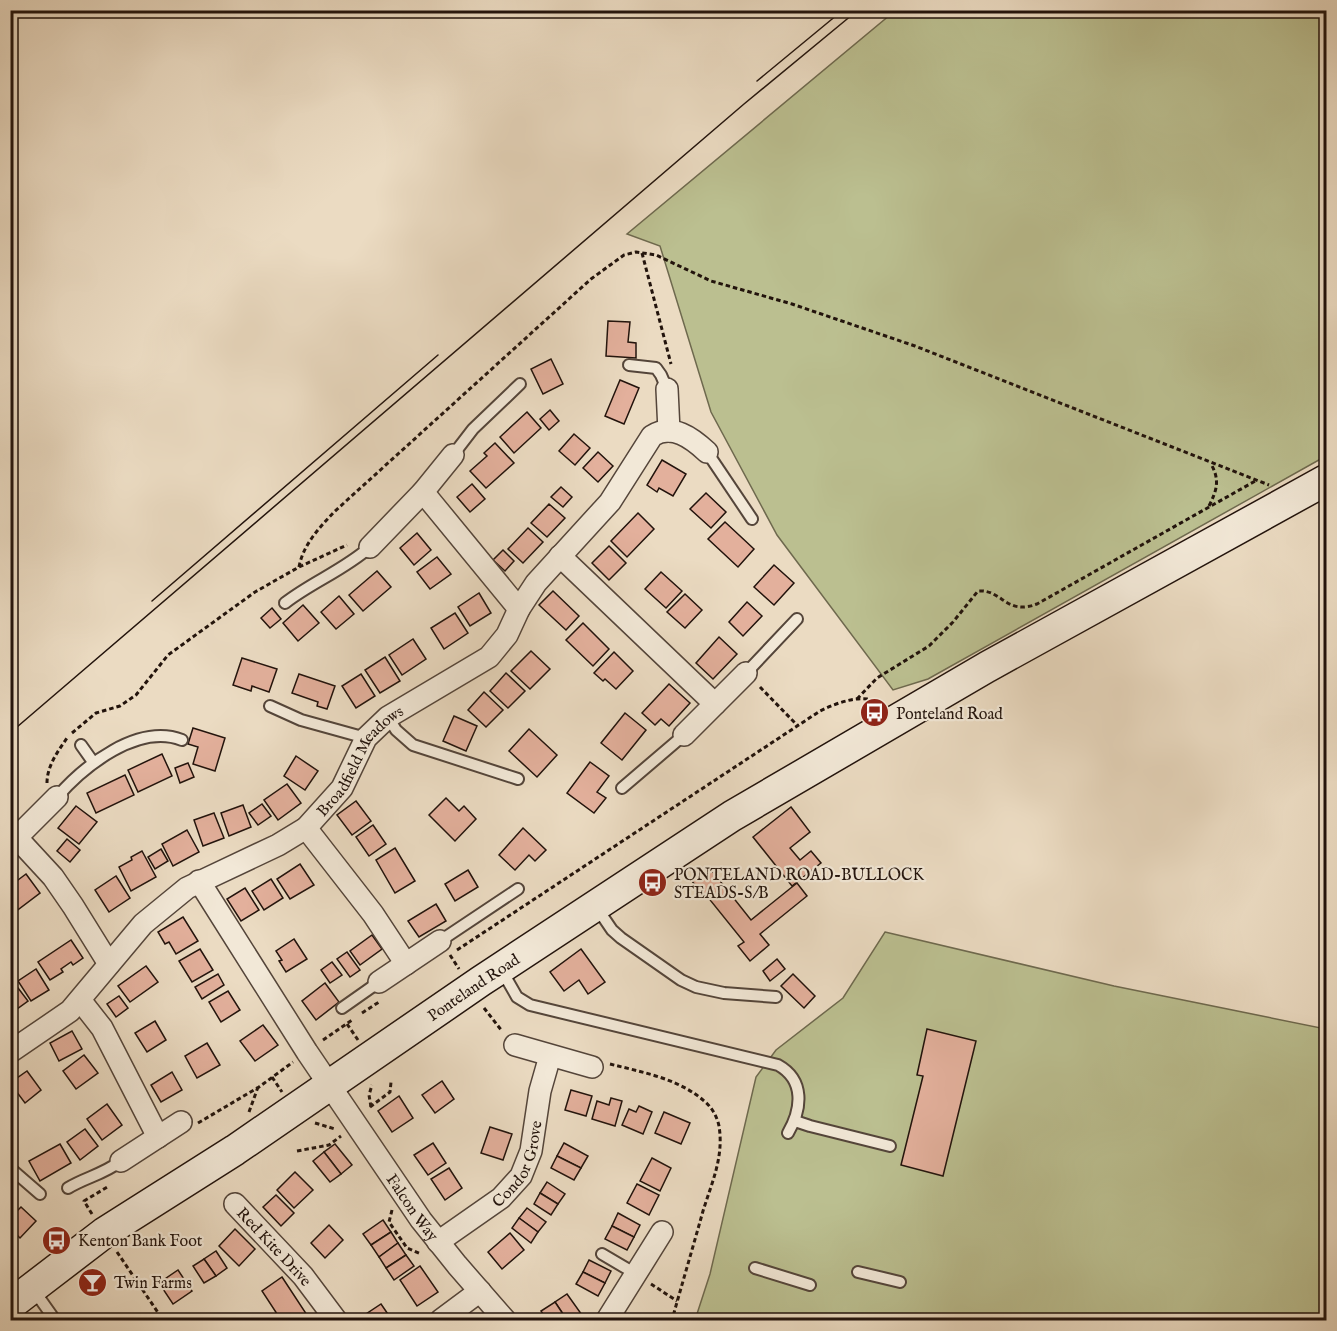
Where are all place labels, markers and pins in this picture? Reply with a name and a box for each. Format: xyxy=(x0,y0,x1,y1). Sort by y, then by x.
bus stop icon: Ponteland Road xyxy=(859,697,891,729)
place label: Ponteland Road xyxy=(896,705,1003,725)
place label: PONTELAND ROAD-BULLOCK STEADS-S/B xyxy=(674,866,924,904)
bus stop icon: PONTELAND ROAD-BULLOCK STEADS-S/B xyxy=(637,867,669,899)
bus stop icon: Kenton Bank Foot xyxy=(41,1224,73,1256)
place label: Kenton Bank Foot xyxy=(78,1232,203,1252)
bar icon: Twin Farms xyxy=(77,1266,109,1298)
place label: Twin Farms xyxy=(114,1274,192,1294)

